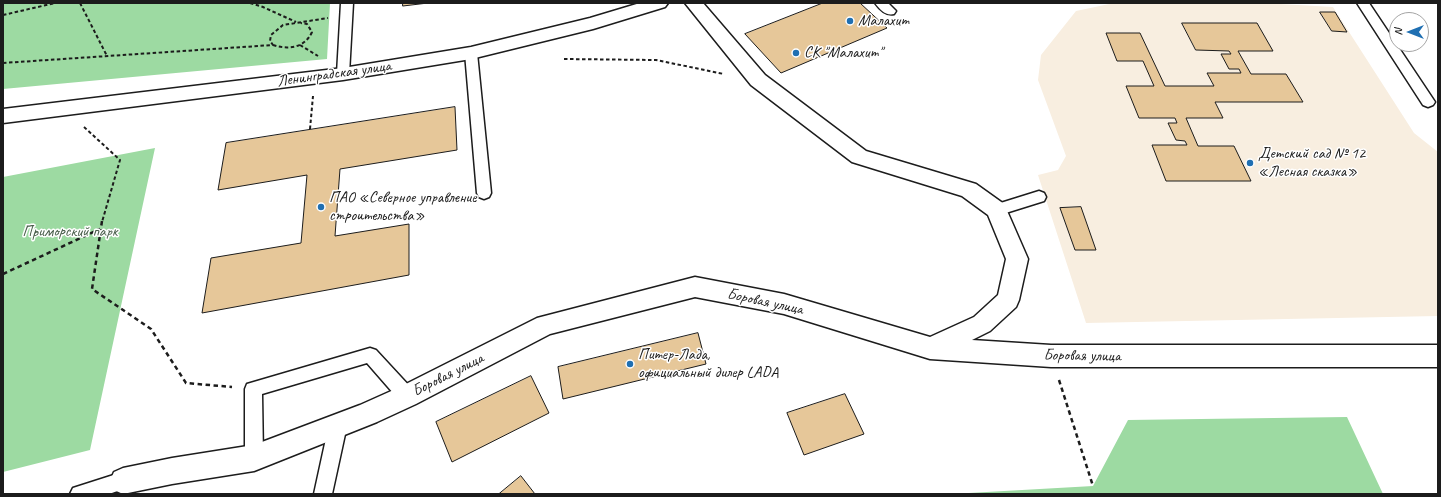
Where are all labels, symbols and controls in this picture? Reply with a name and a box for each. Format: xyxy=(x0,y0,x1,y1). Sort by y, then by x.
place label: Малахит xyxy=(858,11,909,31)
north arrow xyxy=(1389,12,1429,52)
marker: Малахит xyxy=(845,16,855,26)
text: N xyxy=(1391,29,1405,35)
place label: СК "Малахит" xyxy=(804,43,882,63)
marker: СК "Малахит" xyxy=(791,48,801,58)
street label: Ленинградская улица xyxy=(276,56,392,92)
place label: Детский сад № 12 «Лесная сказка» xyxy=(1258,144,1365,182)
marker: Детский сад № 12 «Лесная сказка» xyxy=(1245,158,1255,168)
place label: ПАО «Северное управление строительства» xyxy=(329,188,476,226)
marker: ПАО «Северное управление строительства» xyxy=(316,202,326,212)
park label: Приморский парк xyxy=(22,222,118,242)
street label: Боровая улица xyxy=(725,285,805,319)
place label: Питер-Лада, официальный дилер LADA xyxy=(638,345,778,383)
street label: Боровая улица xyxy=(1043,346,1121,366)
street label: Боровая улица xyxy=(409,349,487,401)
marker: Питер-Лада, официальный дилер LADA xyxy=(625,359,635,369)

